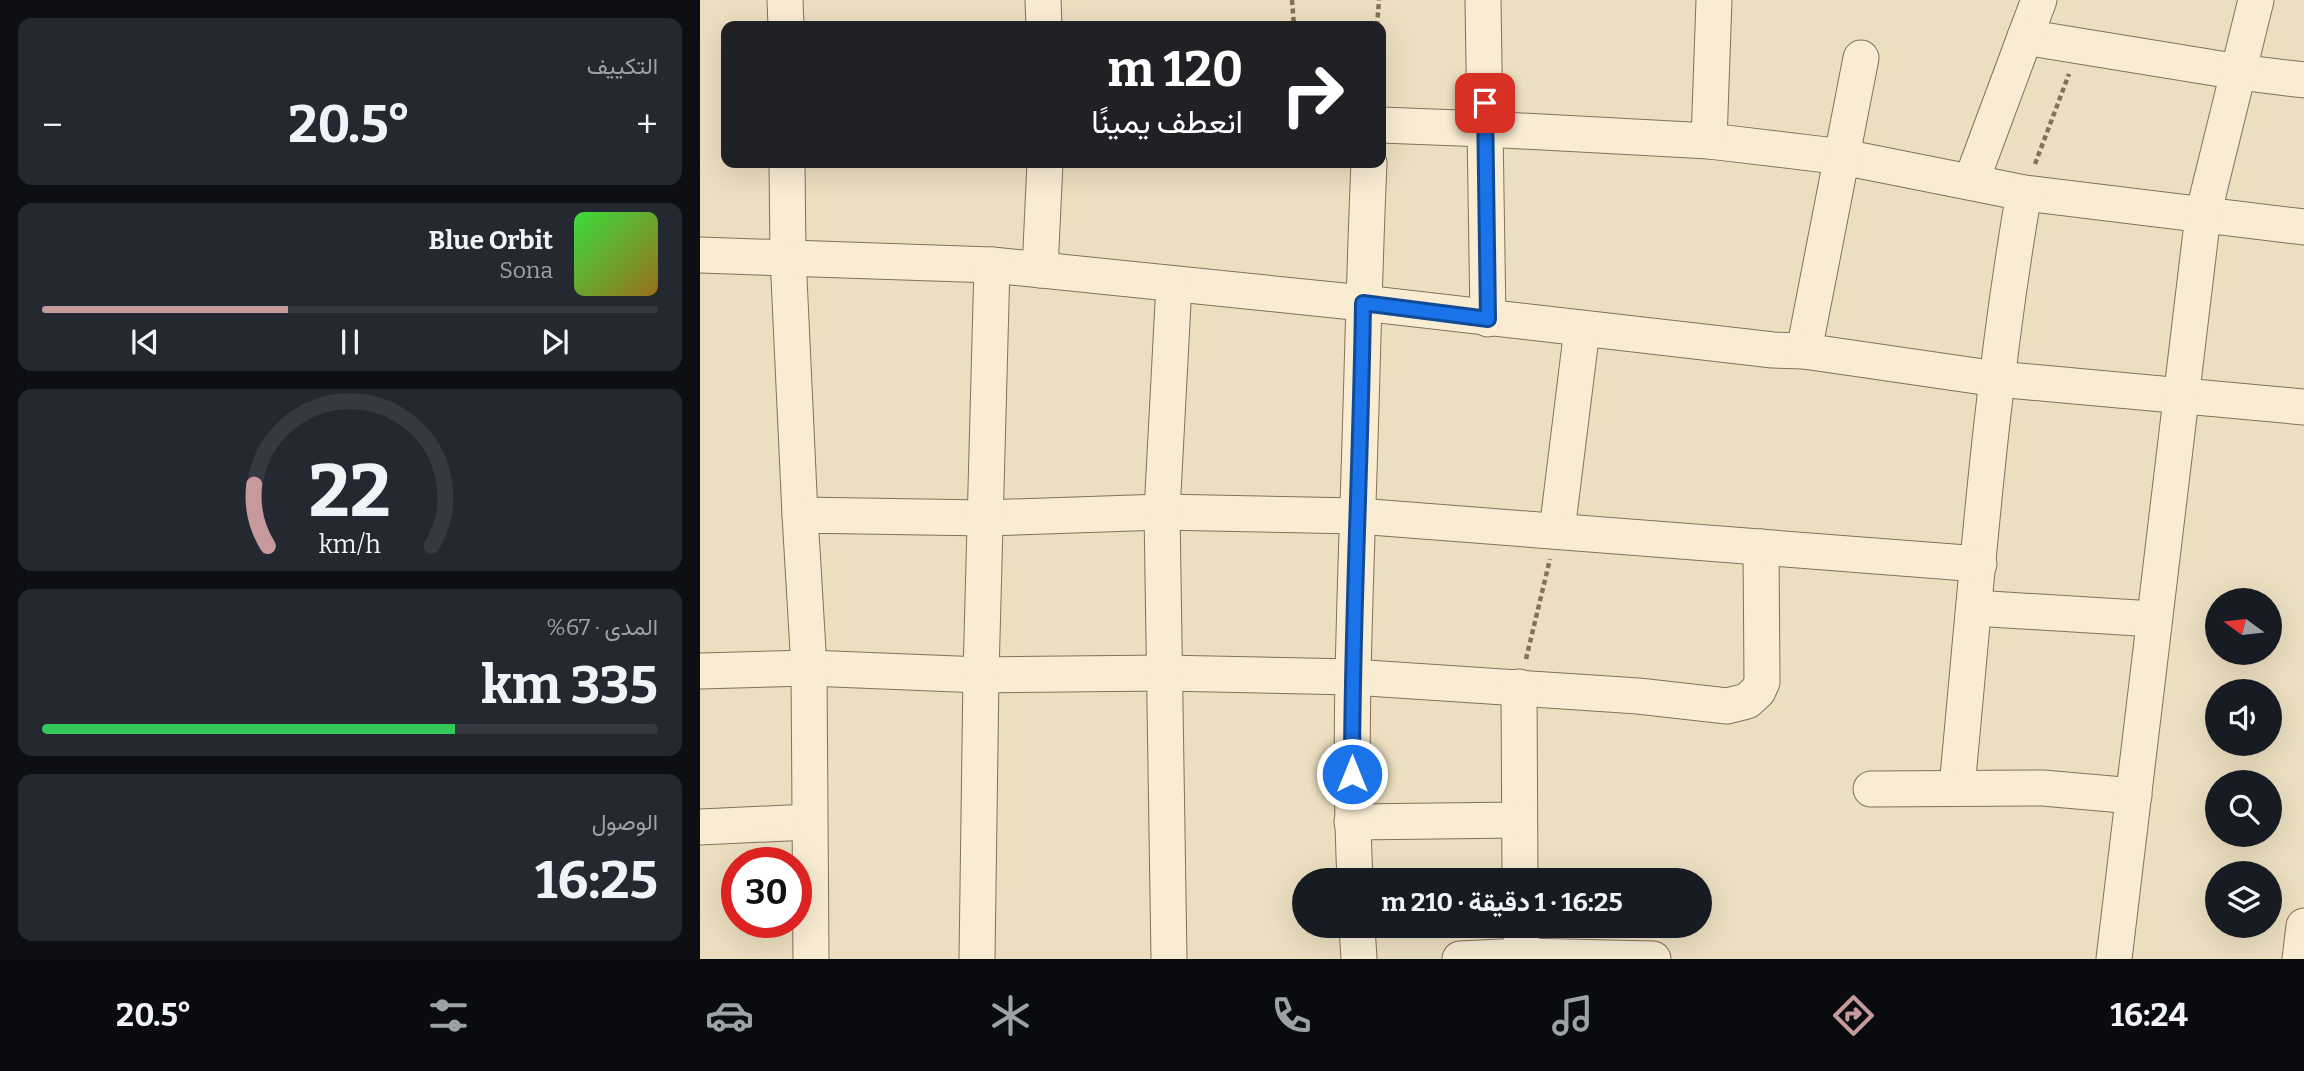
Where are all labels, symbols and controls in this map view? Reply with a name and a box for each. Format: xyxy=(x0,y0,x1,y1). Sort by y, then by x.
text: 120 m xyxy=(1108,40,1243,99)
icon: right xyxy=(1267,49,1358,140)
text: التكييف xyxy=(587,52,658,80)
pin xyxy=(1455,73,1515,133)
icon: arrive xyxy=(1466,84,1504,122)
text: 20.5° xyxy=(288,93,411,156)
text: − xyxy=(42,102,63,148)
text: + xyxy=(636,102,658,148)
text: انعطف يمينًا xyxy=(1091,103,1243,141)
text: Blue Orbit xyxy=(429,225,553,256)
text: Sona xyxy=(499,256,553,284)
icon: previous xyxy=(126,323,164,361)
icon: pause xyxy=(331,323,369,361)
icon: next xyxy=(536,323,574,361)
text: 22 xyxy=(309,448,391,535)
text: km/h xyxy=(319,529,381,559)
north arrow xyxy=(2205,588,2282,665)
map controls xyxy=(2205,588,2282,938)
text: المدى · 67% xyxy=(546,613,658,641)
text: 335 km xyxy=(481,654,658,717)
button: sound xyxy=(2205,679,2282,756)
position arrow xyxy=(1315,737,1389,811)
button: search xyxy=(2205,770,2282,847)
text: الوصول xyxy=(592,808,658,836)
speed limit sign: 30 xyxy=(721,847,812,938)
text: 16:25 xyxy=(535,849,658,912)
button: layers xyxy=(2205,861,2282,938)
text: 16:25 · 1 دقيقة · 210 m xyxy=(1381,887,1623,918)
icon: filters xyxy=(424,991,473,1040)
icon: car xyxy=(705,991,754,1040)
icon: climate xyxy=(986,991,1035,1040)
icon: phone xyxy=(1267,991,1316,1040)
icon: music xyxy=(1548,991,1597,1040)
icon: directions xyxy=(1829,991,1878,1040)
text: 20.5° xyxy=(116,996,192,1034)
text: 16:24 xyxy=(2110,996,2188,1034)

